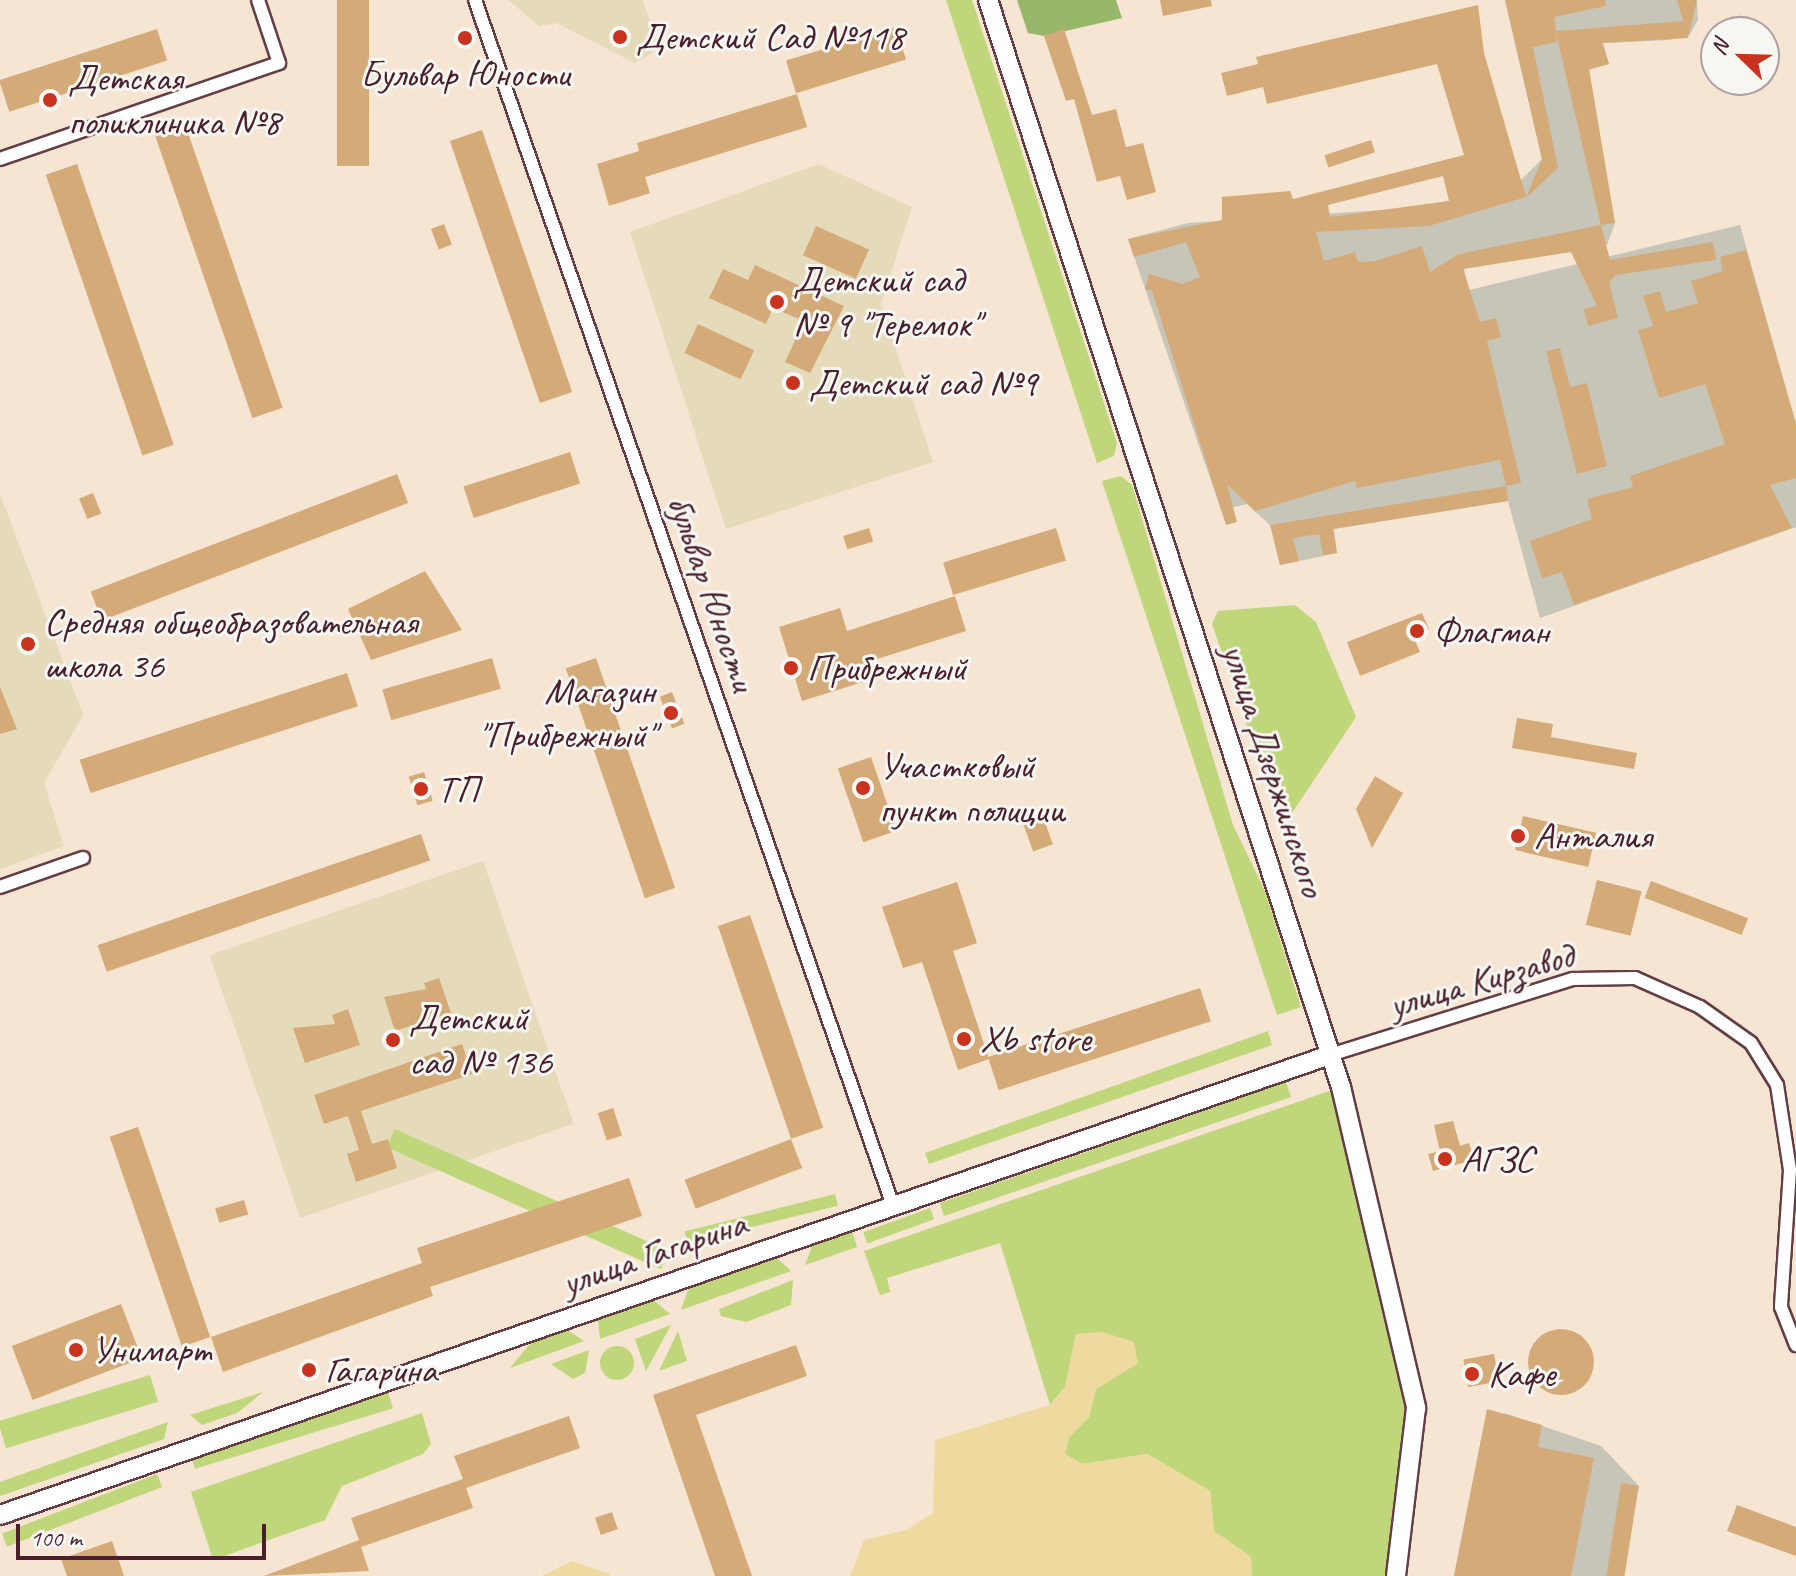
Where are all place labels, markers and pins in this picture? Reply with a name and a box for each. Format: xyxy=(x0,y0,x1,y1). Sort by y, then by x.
place label: Детский Сад №118 xyxy=(636,14,904,60)
marker: Детский Сад №118 xyxy=(611,28,629,46)
marker: Бульвар Юности xyxy=(456,29,474,47)
place label: Бульвар Юности xyxy=(358,51,572,97)
place label: Детская поликлиника №8 xyxy=(68,55,280,144)
marker: Детская поликлиника №8 xyxy=(39,89,61,111)
place label: Детский сад № 9 "Теремок" xyxy=(793,257,980,346)
marker: Детский сад № 9 "Теремок" xyxy=(768,293,786,311)
place label: Детский сад №9 xyxy=(809,360,1037,406)
marker: Детский сад №9 xyxy=(784,374,802,392)
place label: Средняя общеобразовательная школа 36 xyxy=(44,599,417,688)
place label: Флагман xyxy=(1433,608,1549,654)
marker: Флагман xyxy=(1408,622,1426,640)
marker: Средняя общеобразовательная школа 36 xyxy=(19,635,37,653)
place label: Прибрежный xyxy=(807,645,966,691)
marker: Прибрежный xyxy=(782,659,800,677)
place label: Магазин "Прибрежный" xyxy=(478,668,655,758)
marker: Магазин "Прибрежный" xyxy=(662,704,680,722)
place label: Участковый пункт полиции xyxy=(879,743,1062,832)
place label: ТП xyxy=(437,766,477,812)
marker: Участковый пункт полиции xyxy=(854,779,872,797)
marker: ТП xyxy=(412,780,430,798)
place label: Анталия xyxy=(1534,813,1652,859)
marker: Анталия xyxy=(1509,827,1527,845)
place label: Детский сад № 136 xyxy=(409,995,552,1084)
place label: Xb store xyxy=(980,1016,1091,1062)
marker: Xb store xyxy=(955,1030,973,1048)
marker: Детский сад № 136 xyxy=(384,1031,402,1049)
place label: АГЗС xyxy=(1461,1136,1534,1182)
marker: АГЗС xyxy=(1436,1150,1454,1168)
place label: Унимарт xyxy=(92,1327,210,1373)
marker: Унимарт xyxy=(67,1341,85,1359)
place label: Гагарина xyxy=(325,1347,437,1393)
place label: Кафе xyxy=(1488,1351,1555,1397)
marker: Гагарина xyxy=(300,1361,318,1379)
marker: Кафе xyxy=(1463,1365,1481,1383)

